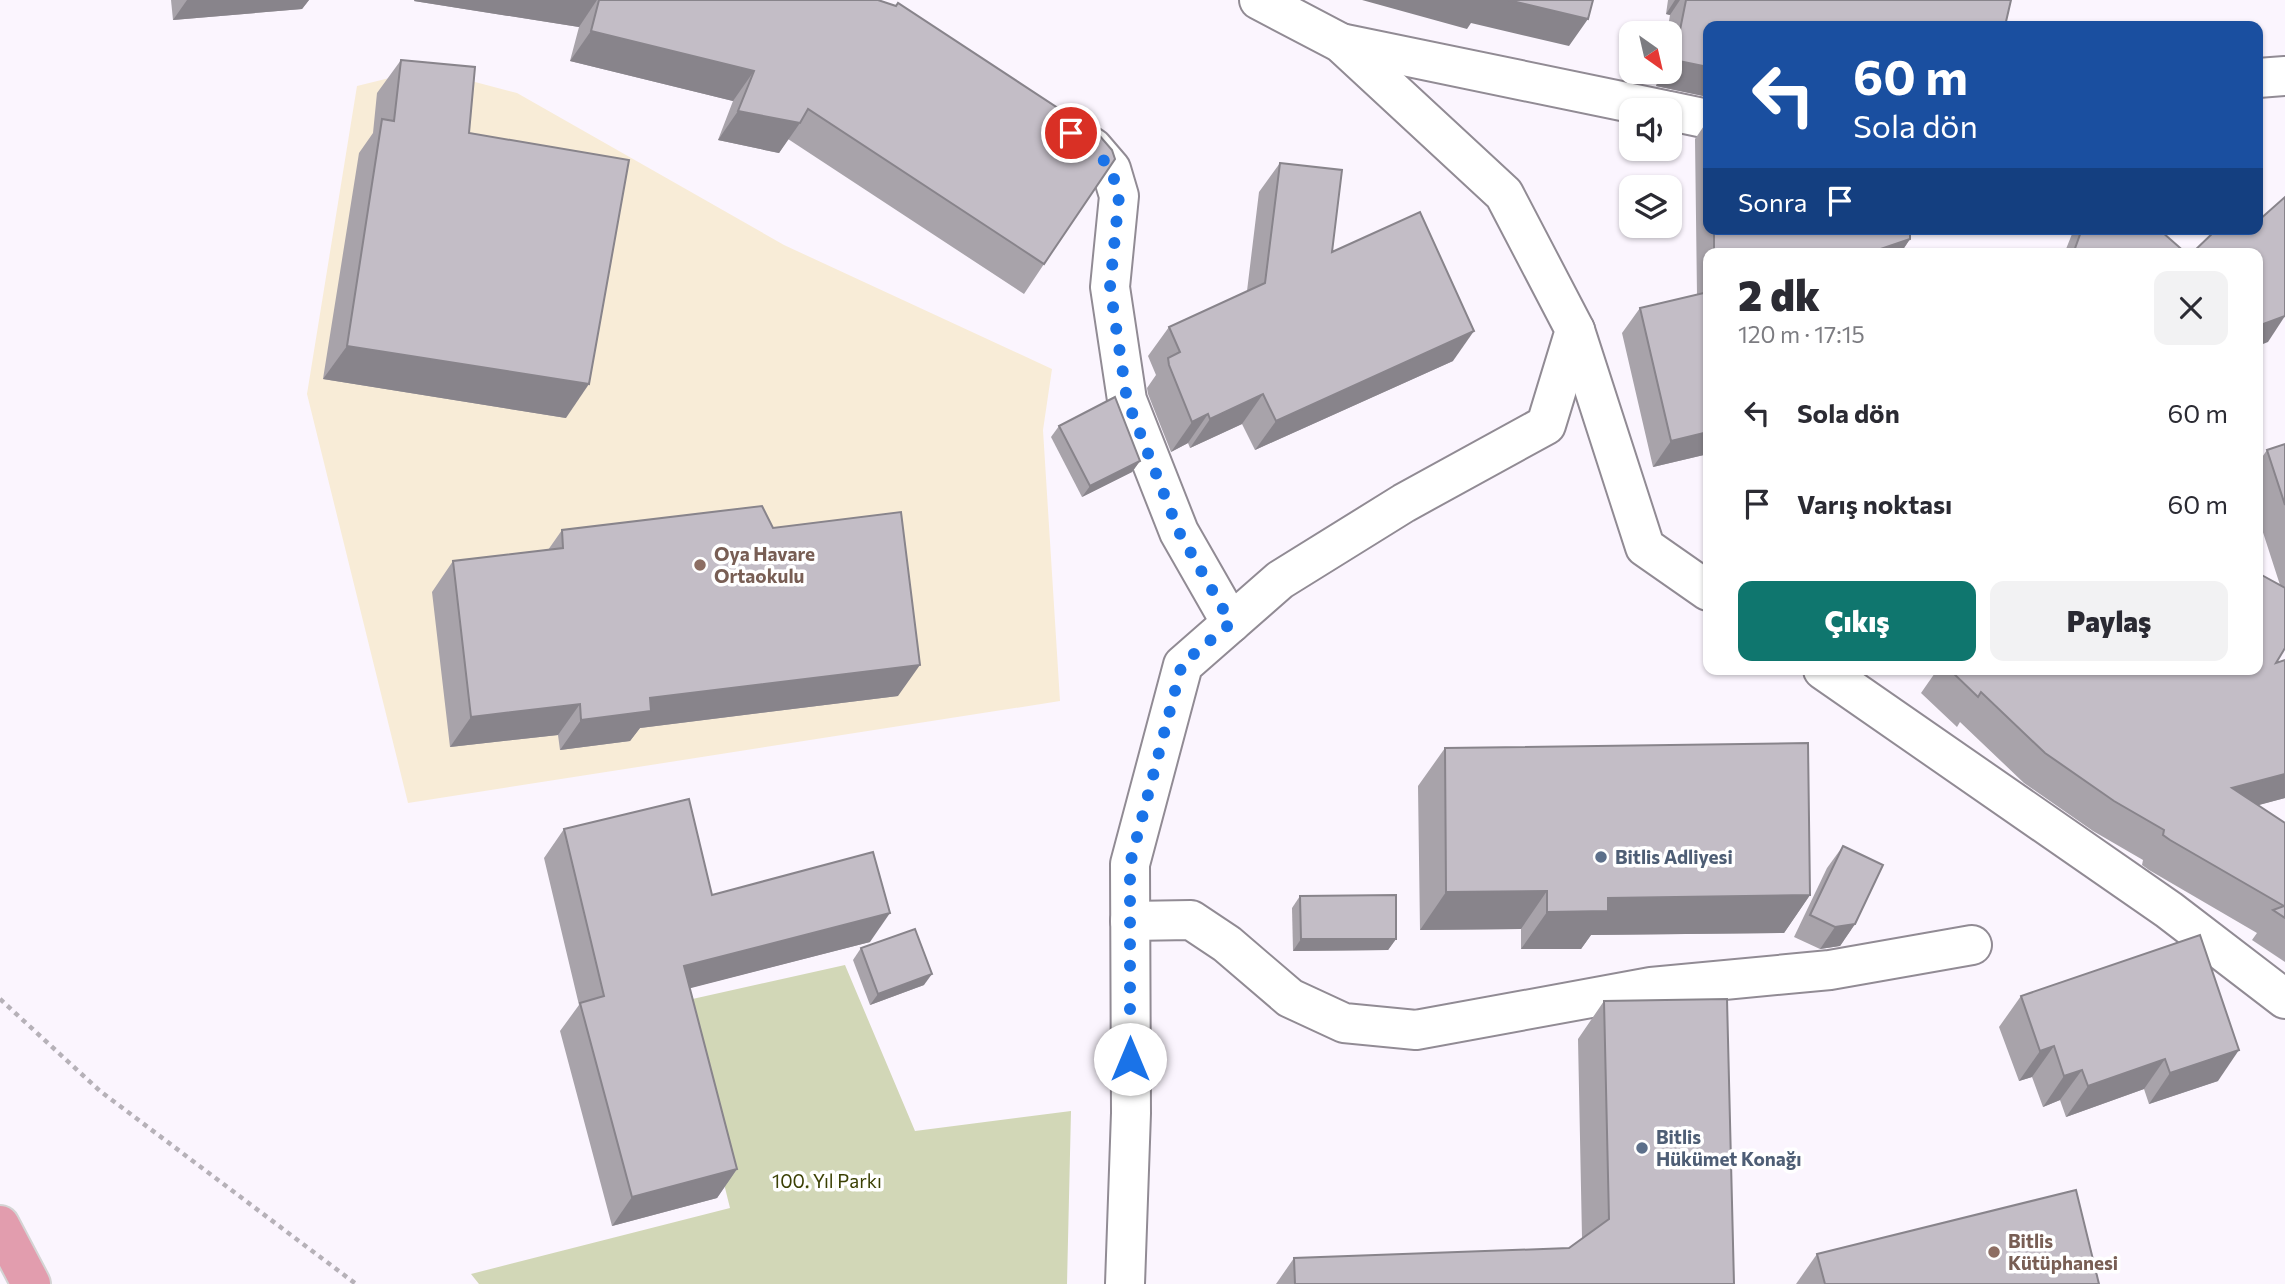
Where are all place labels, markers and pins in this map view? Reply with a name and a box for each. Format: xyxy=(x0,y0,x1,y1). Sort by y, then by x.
pin xyxy=(1041,103,1101,163)
place label: Oya Havare Ortaokulu xyxy=(714,542,815,587)
marker: Oya Havare Ortaokulu xyxy=(692,557,708,573)
place label: Bitlis Adliyesi xyxy=(1615,845,1733,868)
marker: Bitlis Adliyesi xyxy=(1593,849,1609,865)
place label: Bitlis Hükümet Konağı xyxy=(1656,1125,1802,1170)
marker: Bitlis Hükümet Konağı xyxy=(1634,1140,1650,1156)
place label: Bitlis Kütüphanesi xyxy=(2008,1229,2118,1274)
marker: Bitlis Kütüphanesi xyxy=(1986,1244,2002,1260)

